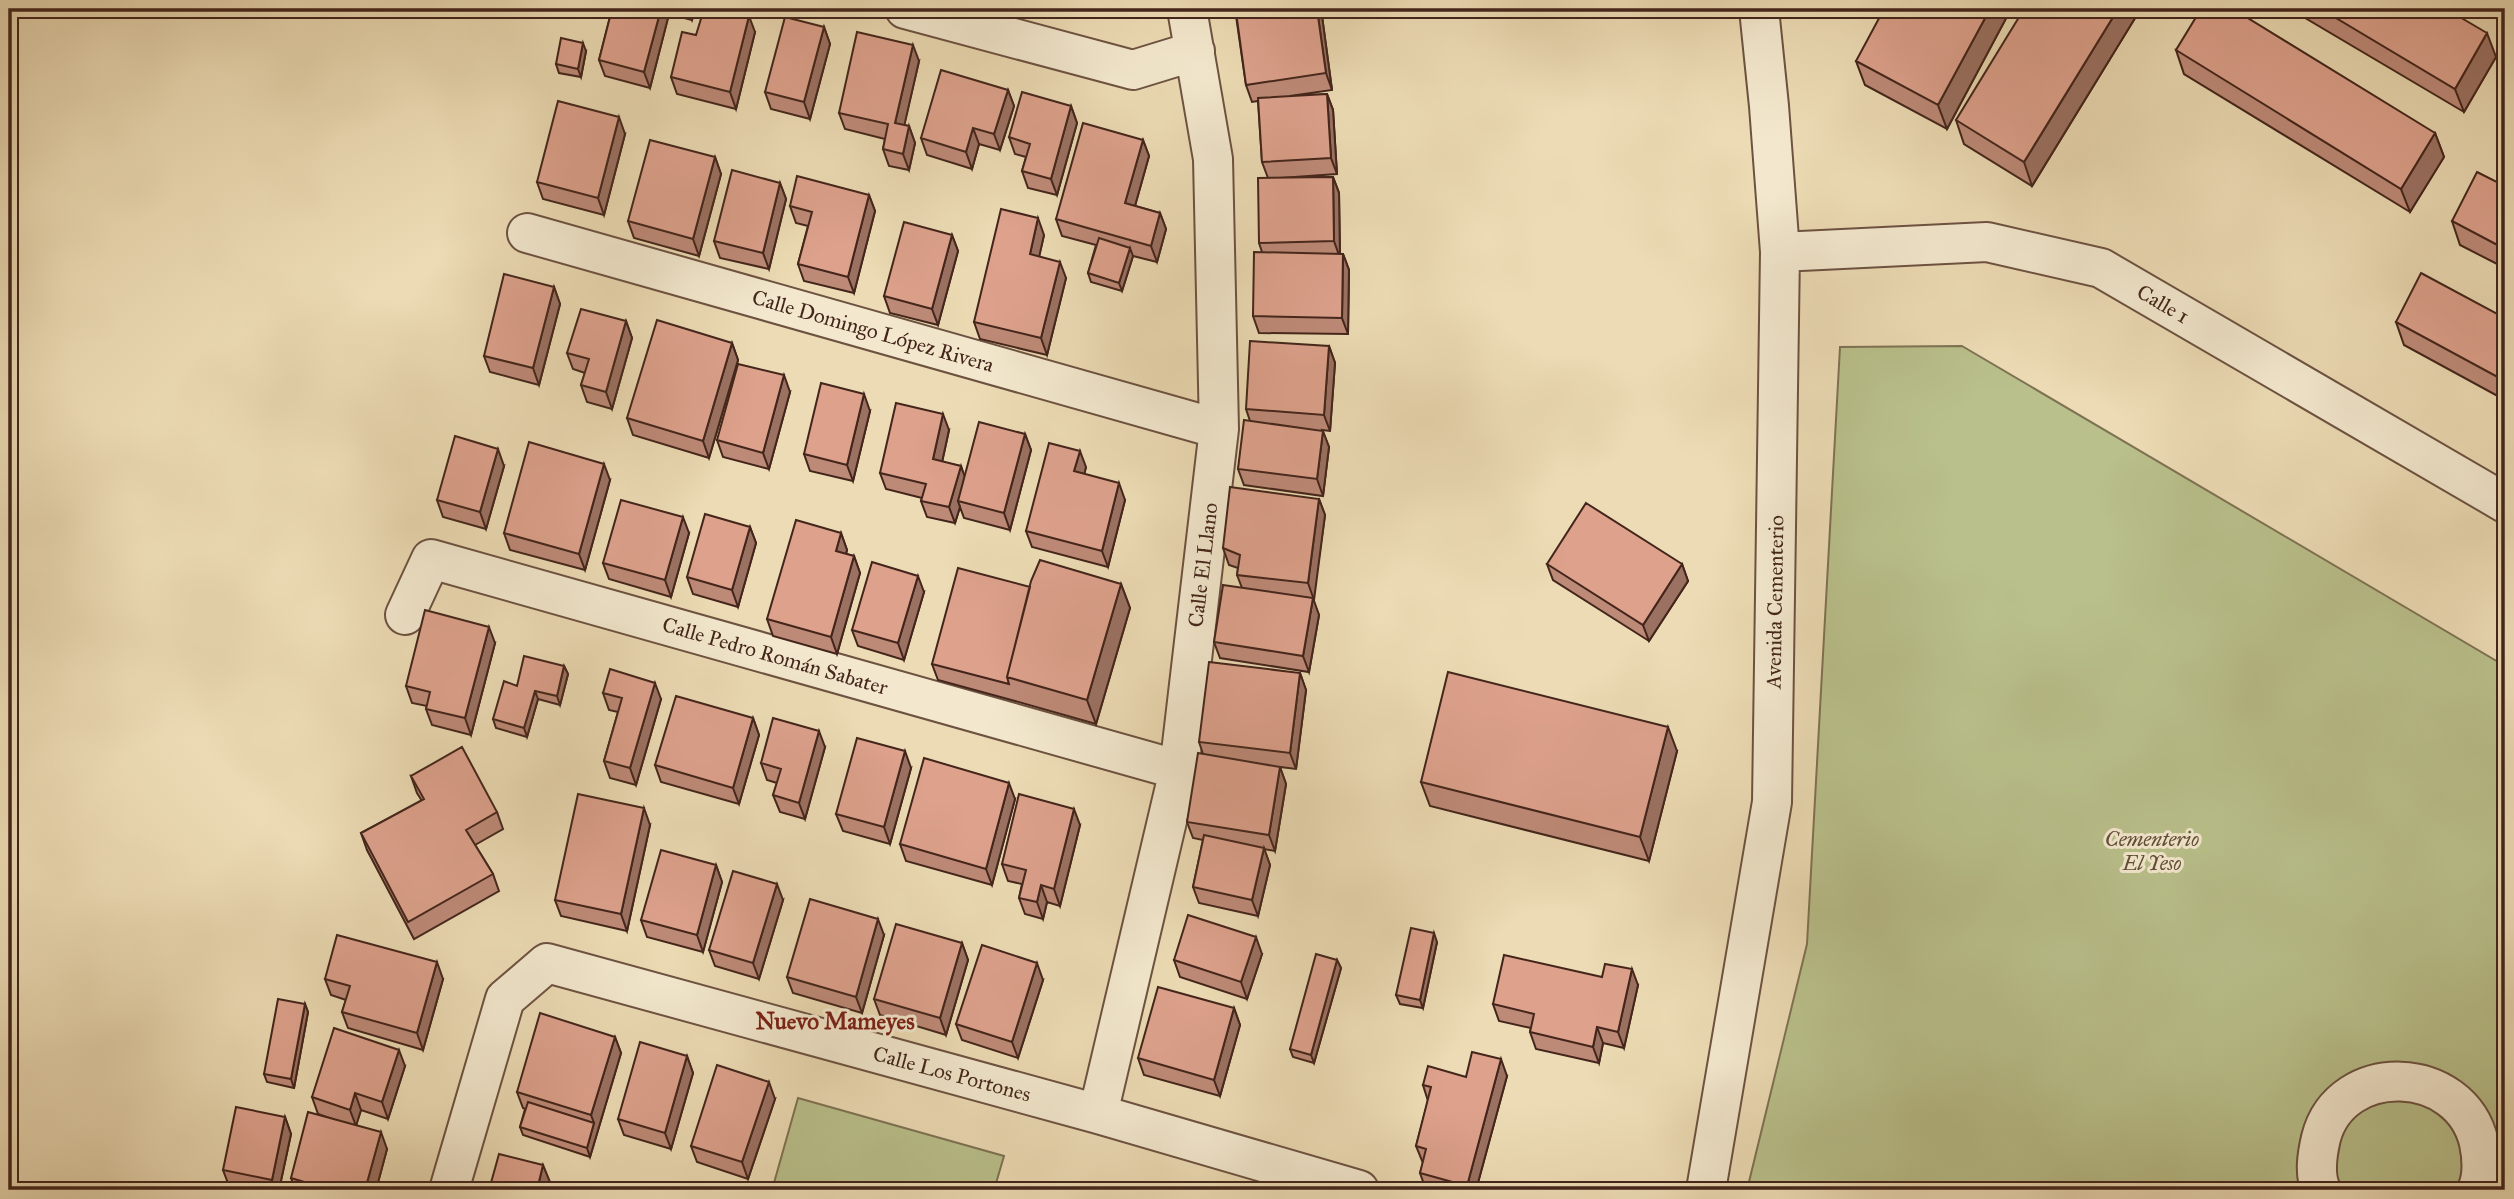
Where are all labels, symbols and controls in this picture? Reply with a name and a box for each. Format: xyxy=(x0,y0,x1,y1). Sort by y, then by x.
street label: Calle 1 xyxy=(2132,279,2194,329)
street label: Calle Domingo López Rivera xyxy=(749,284,997,378)
street label: Calle El Llano xyxy=(1182,501,1224,629)
street label: Avenida Cementerio xyxy=(1760,515,1790,690)
street label: Calle Pedro Román Sabater xyxy=(659,611,891,701)
park label: Cementerio El Yeso xyxy=(2105,826,2199,876)
district label: Nuevo Mameyes xyxy=(755,1007,915,1036)
street label: Calle Los Portones xyxy=(870,1040,1034,1108)

